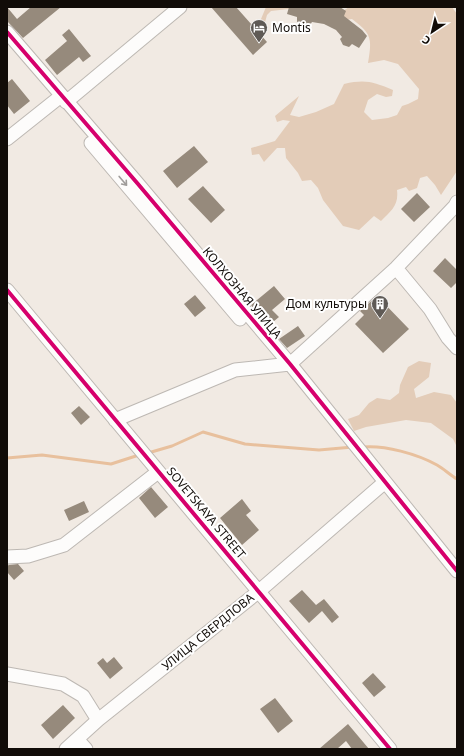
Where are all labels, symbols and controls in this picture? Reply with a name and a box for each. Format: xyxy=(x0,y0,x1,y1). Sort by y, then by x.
north arrow xyxy=(412,12,452,52)
hotel icon: Montis xyxy=(249,18,269,43)
place label: Montis xyxy=(272,19,311,36)
text: С xyxy=(419,32,433,49)
one-way arrow xyxy=(118,176,127,187)
street label: КОЛХОЗНАЯ УЛИЦА xyxy=(199,243,286,342)
building icon: Дом культуры xyxy=(370,294,390,319)
place label: Дом культуры xyxy=(286,295,367,312)
street label: SOVETSKAYA STREET xyxy=(163,463,250,562)
street label: УЛИЦА СВЕРДЛОВА xyxy=(158,589,258,674)

